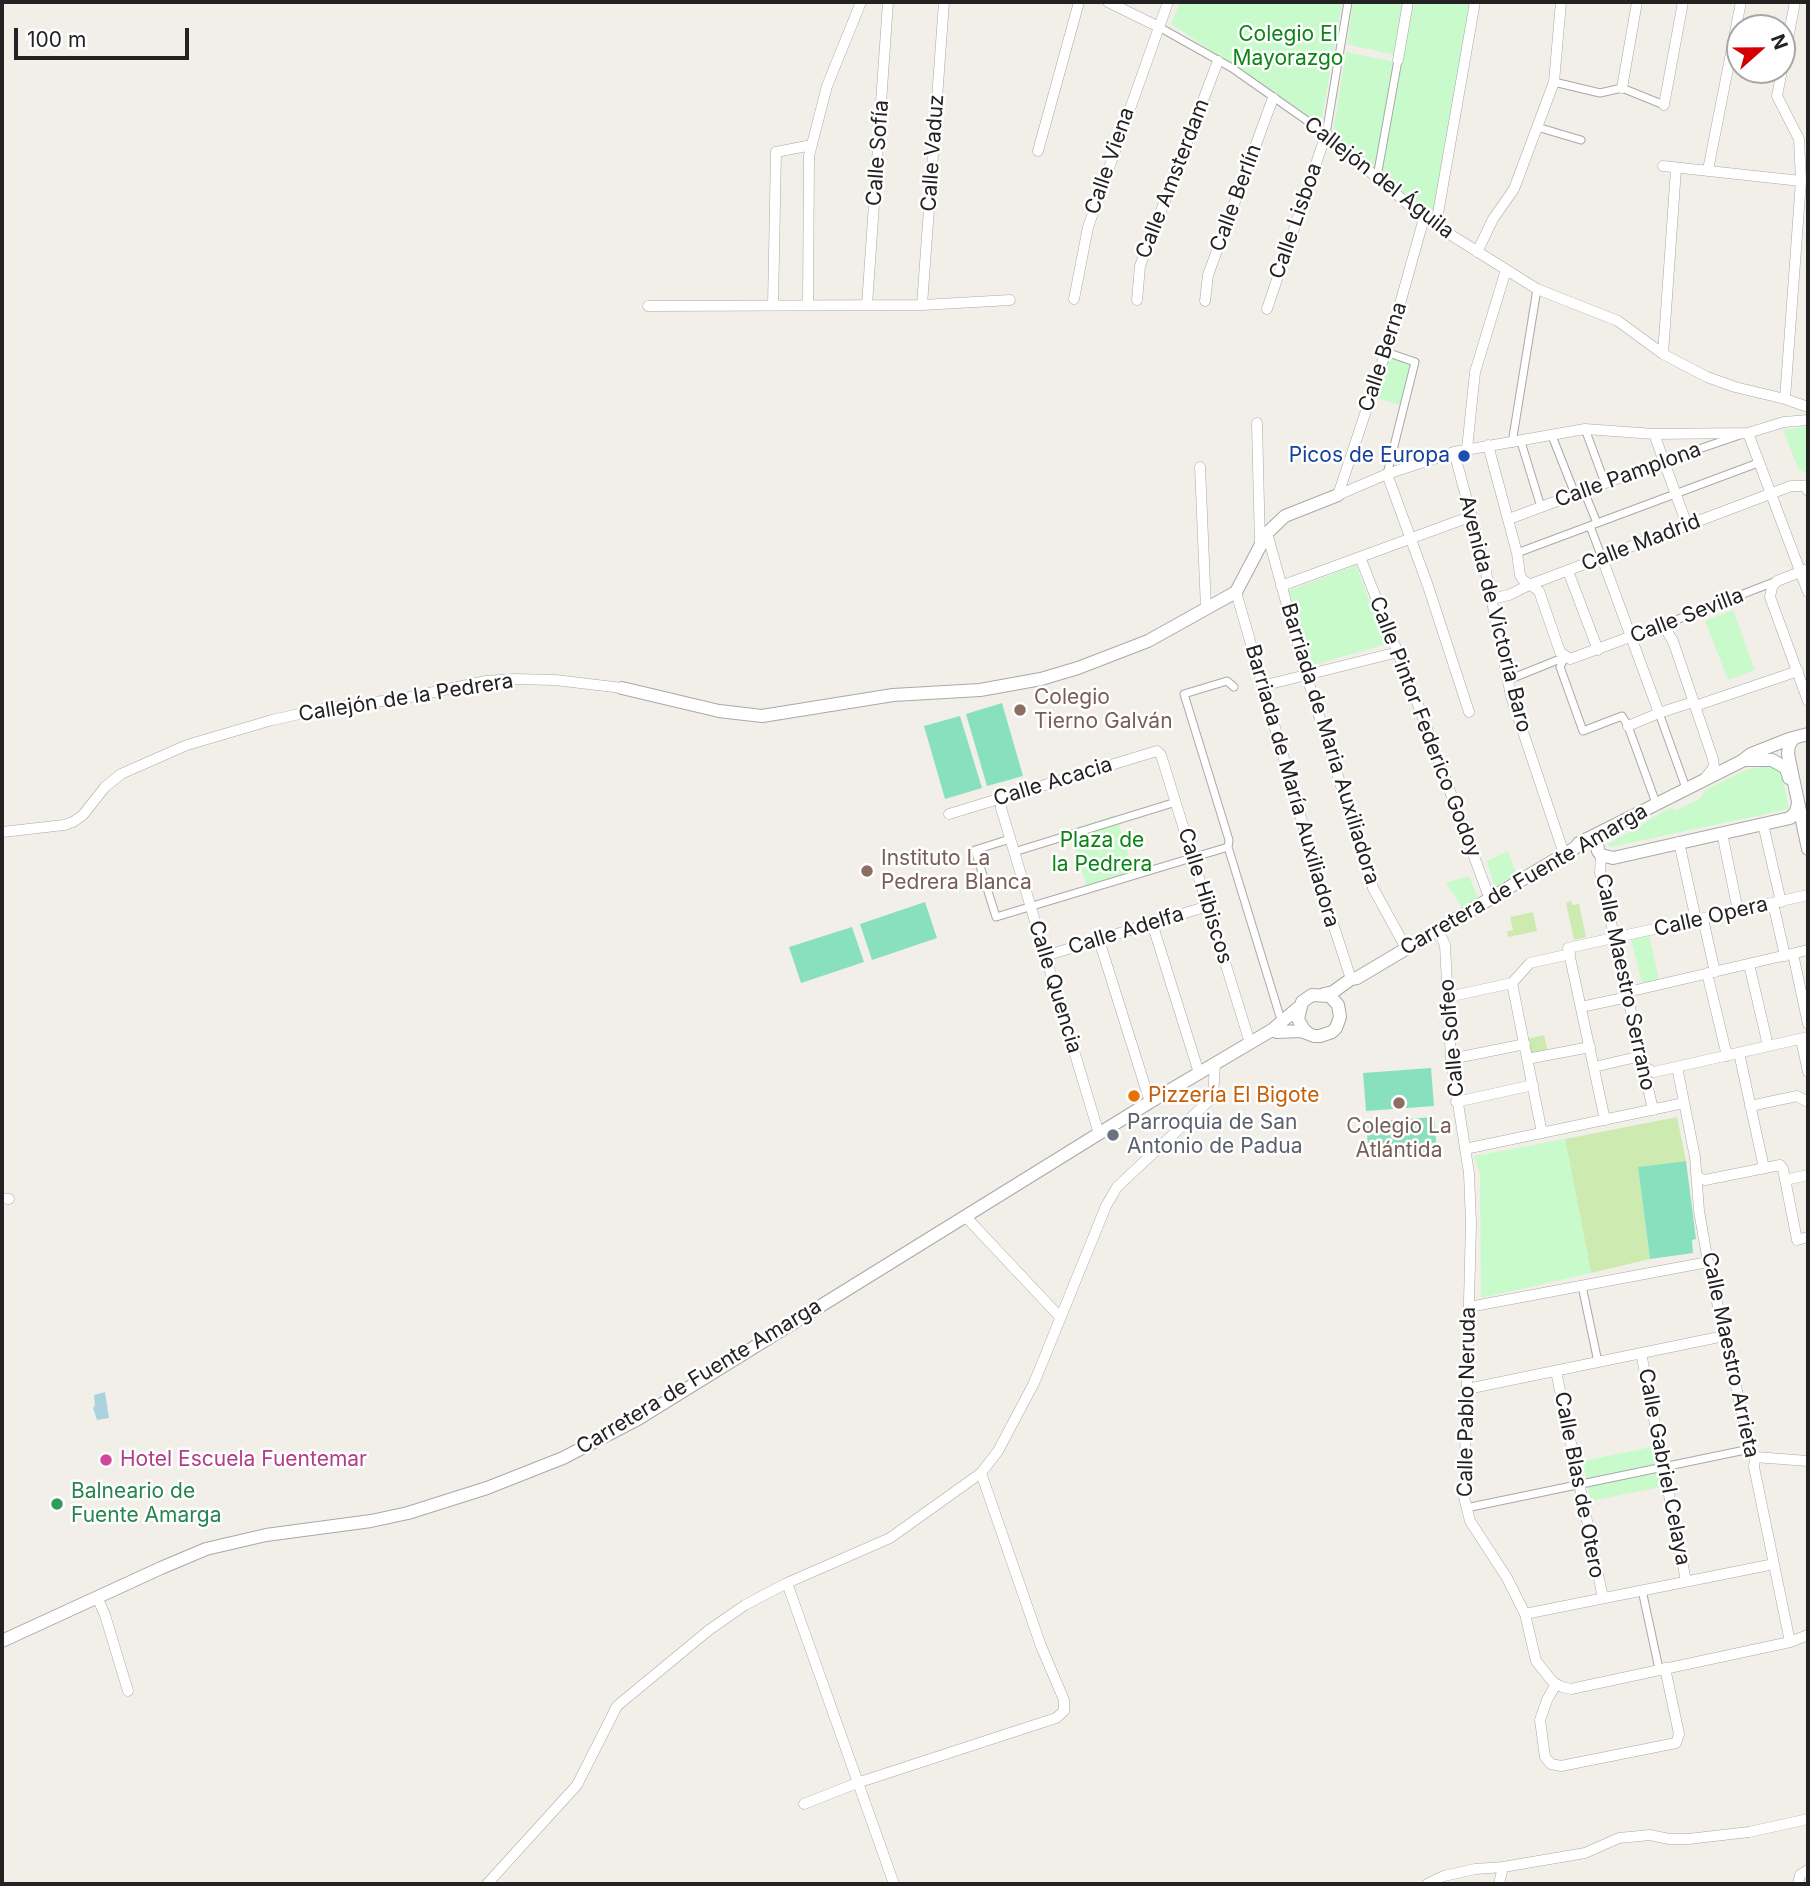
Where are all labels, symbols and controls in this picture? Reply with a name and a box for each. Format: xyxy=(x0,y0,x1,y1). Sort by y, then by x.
scale bar xyxy=(18,14,192,58)
north arrow xyxy=(1726,14,1796,84)
park label: Colegio El Mayorazgo xyxy=(1233,22,1343,72)
text: 100 m xyxy=(27,27,86,52)
text: N xyxy=(1766,31,1793,53)
street label: Calle Vaduz xyxy=(916,93,950,213)
street label: Calle Amsterdam xyxy=(1131,96,1215,262)
street label: Calle Sofía xyxy=(862,99,894,207)
street label: Calle Viena xyxy=(1080,104,1140,218)
street label: Callejón del Águila xyxy=(1299,112,1459,244)
street label: Calle Berlín xyxy=(1205,141,1267,255)
street label: Calle Lisboa xyxy=(1264,160,1328,282)
street label: Calle Berna xyxy=(1353,299,1413,415)
street label: Calle Pamplona xyxy=(1551,437,1705,513)
place label: Picos de Europa xyxy=(1289,443,1450,469)
marker: Picos de Europa xyxy=(1456,448,1472,464)
street label: Avenida de Victoria Baro xyxy=(1453,493,1537,735)
street label: Calle Madrid xyxy=(1578,509,1704,577)
street label: Calle Sevilla xyxy=(1627,583,1747,649)
street label: Calle Pintor Federico Godoy xyxy=(1364,593,1486,861)
street label: Barriada de Maria Auxiliadora xyxy=(1275,600,1385,888)
street label: Barriada de María Auxiliadora xyxy=(1240,642,1344,930)
street label: Callejón de la Pedrera xyxy=(297,669,515,727)
place label: Colegio Tierno Galván xyxy=(1034,685,1173,735)
marker: Colegio Tierno Galván xyxy=(1012,702,1028,718)
street label: Calle Acacia xyxy=(991,752,1115,812)
street label: Carretera de Fuente Amarga xyxy=(1396,799,1652,961)
street label: Calle Hibiscos xyxy=(1172,825,1238,967)
park label: Plaza de la Pedrera xyxy=(1052,828,1152,878)
place label: Instituto La Pedrera Blanca xyxy=(881,846,1032,896)
marker: Instituto La Pedrera Blanca xyxy=(859,863,875,879)
street label: Calle Maestro Serrano xyxy=(1590,871,1660,1093)
street label: Calle Opera xyxy=(1652,892,1770,942)
street label: Calle Adelfa xyxy=(1065,902,1187,960)
street label: Calle Quencia xyxy=(1023,918,1087,1056)
street label: Calle Solfeo xyxy=(1434,978,1470,1098)
place label: Pizzería El Bigote xyxy=(1148,1083,1319,1109)
marker: Pizzería El Bigote xyxy=(1126,1088,1142,1104)
marker: Colegio La Atlántida xyxy=(1391,1095,1407,1111)
place label: Parroquia de San Antonio de Padua xyxy=(1127,1110,1302,1160)
place label: Colegio La Atlántida xyxy=(1346,1114,1452,1164)
marker: Parroquia de San Antonio de Padua xyxy=(1105,1127,1121,1143)
street label: Calle Maestro Arrieta xyxy=(1696,1250,1764,1460)
street label: Carretera de Fuente Amarga xyxy=(572,1294,826,1460)
street label: Calle Pablo Neruda xyxy=(1453,1307,1481,1497)
street label: Calle Gabriel Celaya xyxy=(1633,1366,1695,1568)
street label: Calle Blas de Otero xyxy=(1549,1390,1609,1580)
place label: Hotel Escuela Fuentemar xyxy=(120,1447,367,1473)
marker: Hotel Escuela Fuentemar xyxy=(98,1452,114,1468)
place label: Balneario de Fuente Amarga xyxy=(71,1479,221,1529)
marker: Balneario de Fuente Amarga xyxy=(49,1496,65,1512)

